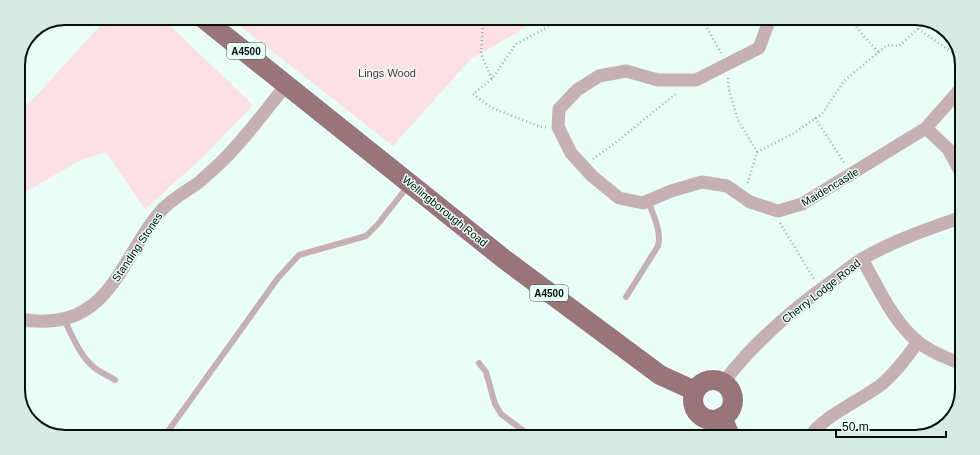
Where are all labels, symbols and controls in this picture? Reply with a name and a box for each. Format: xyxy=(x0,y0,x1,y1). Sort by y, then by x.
road number: A4500 xyxy=(227,43,265,59)
park label: Lings Wood xyxy=(358,67,416,79)
street label: Maidencastle xyxy=(799,165,861,209)
street label: Wellingborough Road xyxy=(400,173,490,249)
street label: Standing Stones xyxy=(109,210,165,284)
street label: Cherry Lodge Road xyxy=(779,257,863,325)
road number: A4500 xyxy=(530,285,568,301)
scale bar xyxy=(836,413,946,439)
text: 50 m xyxy=(842,420,869,434)

